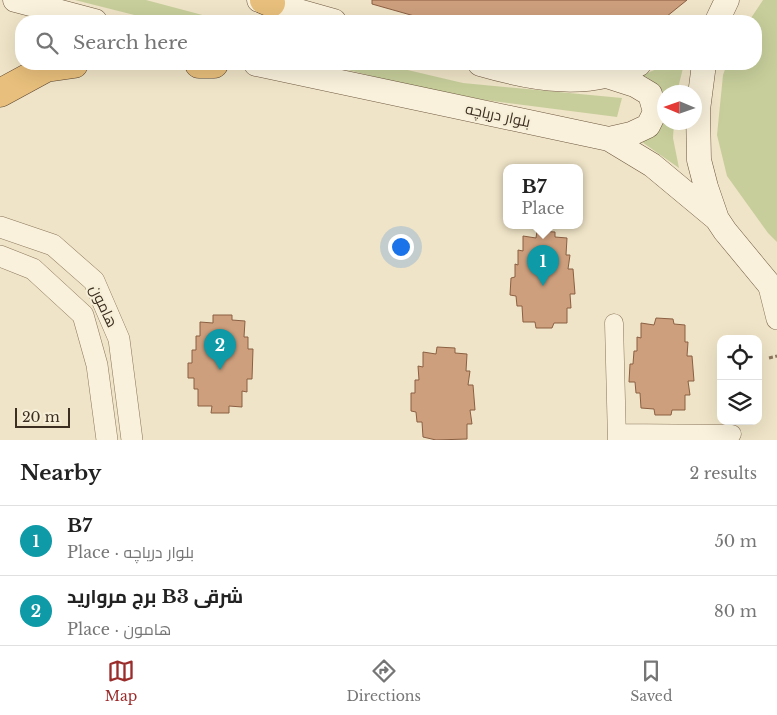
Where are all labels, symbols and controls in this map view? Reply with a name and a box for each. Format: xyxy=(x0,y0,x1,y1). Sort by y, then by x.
search box xyxy=(15,15,762,70)
icon: search xyxy=(33,29,61,57)
text: Search here xyxy=(73,31,188,54)
north arrow xyxy=(657,85,702,130)
street label: بلوار دریاچه xyxy=(463,99,532,132)
popup xyxy=(503,164,583,229)
text: B7 xyxy=(522,175,547,198)
text: Place xyxy=(522,198,564,218)
your location xyxy=(388,234,414,260)
pin: 1 xyxy=(527,245,559,286)
street label: هامون xyxy=(85,282,122,331)
pin: 2 xyxy=(204,329,236,370)
map controls xyxy=(717,335,762,425)
button: locate xyxy=(717,335,762,380)
button: layers xyxy=(717,380,762,425)
scale bar xyxy=(15,405,70,428)
text: 20 m xyxy=(22,408,60,426)
text: Nearby xyxy=(20,460,101,486)
text: 2 results xyxy=(689,463,757,483)
text: B7 xyxy=(67,514,92,537)
text: 1 xyxy=(33,531,39,551)
text: 50 m xyxy=(715,531,757,551)
text: Place · بلوار دریاچه xyxy=(67,542,194,562)
text: برج مروارید B3 شرقی xyxy=(67,585,243,608)
text: 2 xyxy=(31,601,41,621)
text: 80 m xyxy=(714,601,757,621)
text: Place · هامون xyxy=(67,619,171,639)
tab: Map xyxy=(105,657,137,705)
tab: Directions xyxy=(346,657,421,705)
tab: Saved xyxy=(630,657,672,705)

